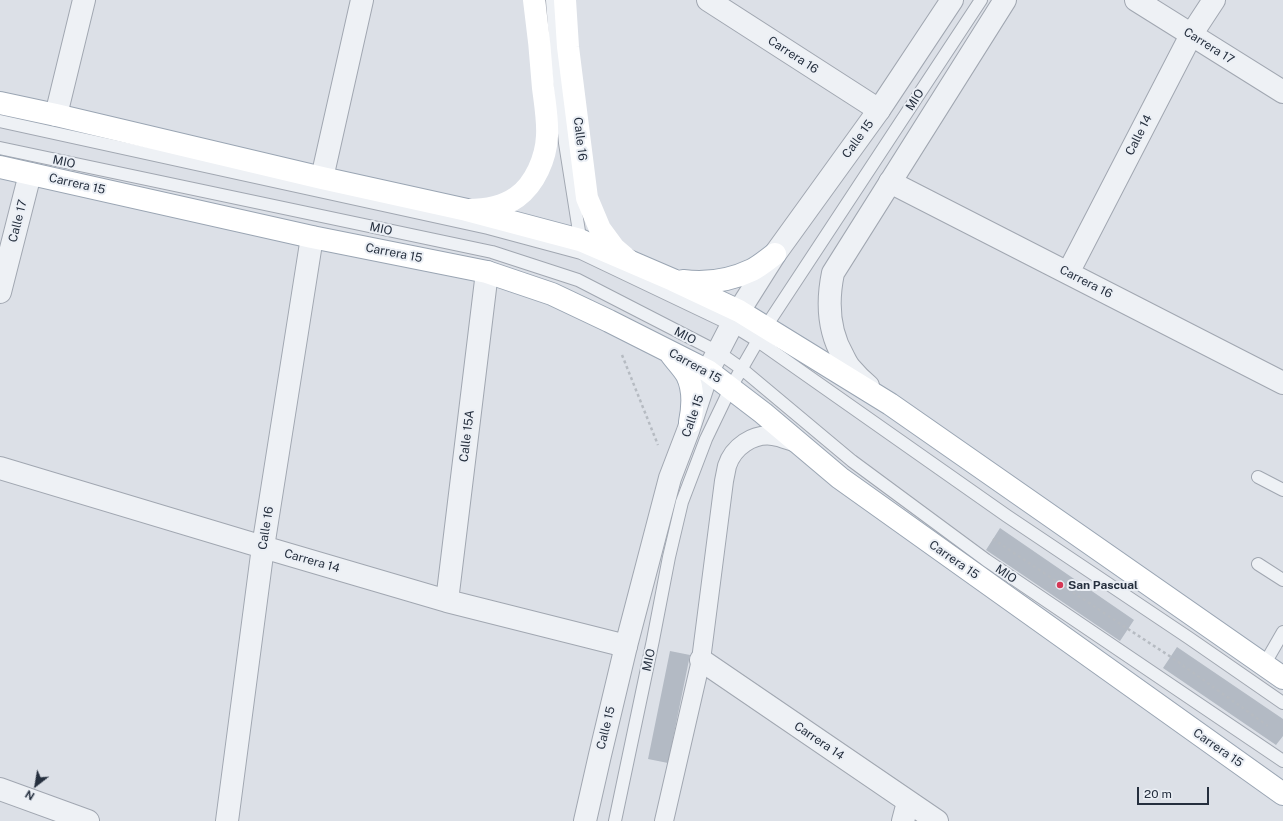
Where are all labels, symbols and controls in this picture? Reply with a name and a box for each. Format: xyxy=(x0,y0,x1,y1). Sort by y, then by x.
street label: Carrera 17 xyxy=(1181,25,1237,67)
street label: Carrera 16 xyxy=(765,33,821,77)
street label: MIO xyxy=(903,87,927,113)
street label: Calle 14 xyxy=(1123,112,1155,158)
street label: Calle 16 xyxy=(570,116,590,162)
street label: Calle 15 xyxy=(839,117,877,161)
street label: MIO xyxy=(51,153,77,171)
street label: Carrera 15 xyxy=(47,171,107,197)
street label: Calle 17 xyxy=(6,198,30,244)
street label: MIO xyxy=(368,220,394,238)
street label: Carrera 15 xyxy=(364,240,424,266)
street label: Carrera 16 xyxy=(1057,263,1115,301)
street label: MIO xyxy=(672,324,698,348)
street label: Carrera 15 xyxy=(666,346,724,386)
street label: Calle 15 xyxy=(679,393,707,439)
street label: Calle 15A xyxy=(457,409,477,463)
street label: Calle 16 xyxy=(255,505,277,551)
street label: Carrera 15 xyxy=(926,538,982,582)
street label: Carrera 14 xyxy=(282,546,342,576)
street label: MIO xyxy=(993,562,1019,586)
place label: San Pascual xyxy=(1068,578,1138,592)
marker: San Pascual xyxy=(1055,580,1065,590)
street label: MIO xyxy=(640,647,658,673)
street label: Calle 15 xyxy=(594,705,618,751)
street label: Carrera 14 xyxy=(791,719,847,763)
street label: Carrera 15 xyxy=(1190,726,1246,770)
north arrow xyxy=(16,765,56,805)
scale bar xyxy=(1139,779,1211,805)
text: 20 m xyxy=(1144,787,1172,801)
text: N xyxy=(23,788,37,803)

